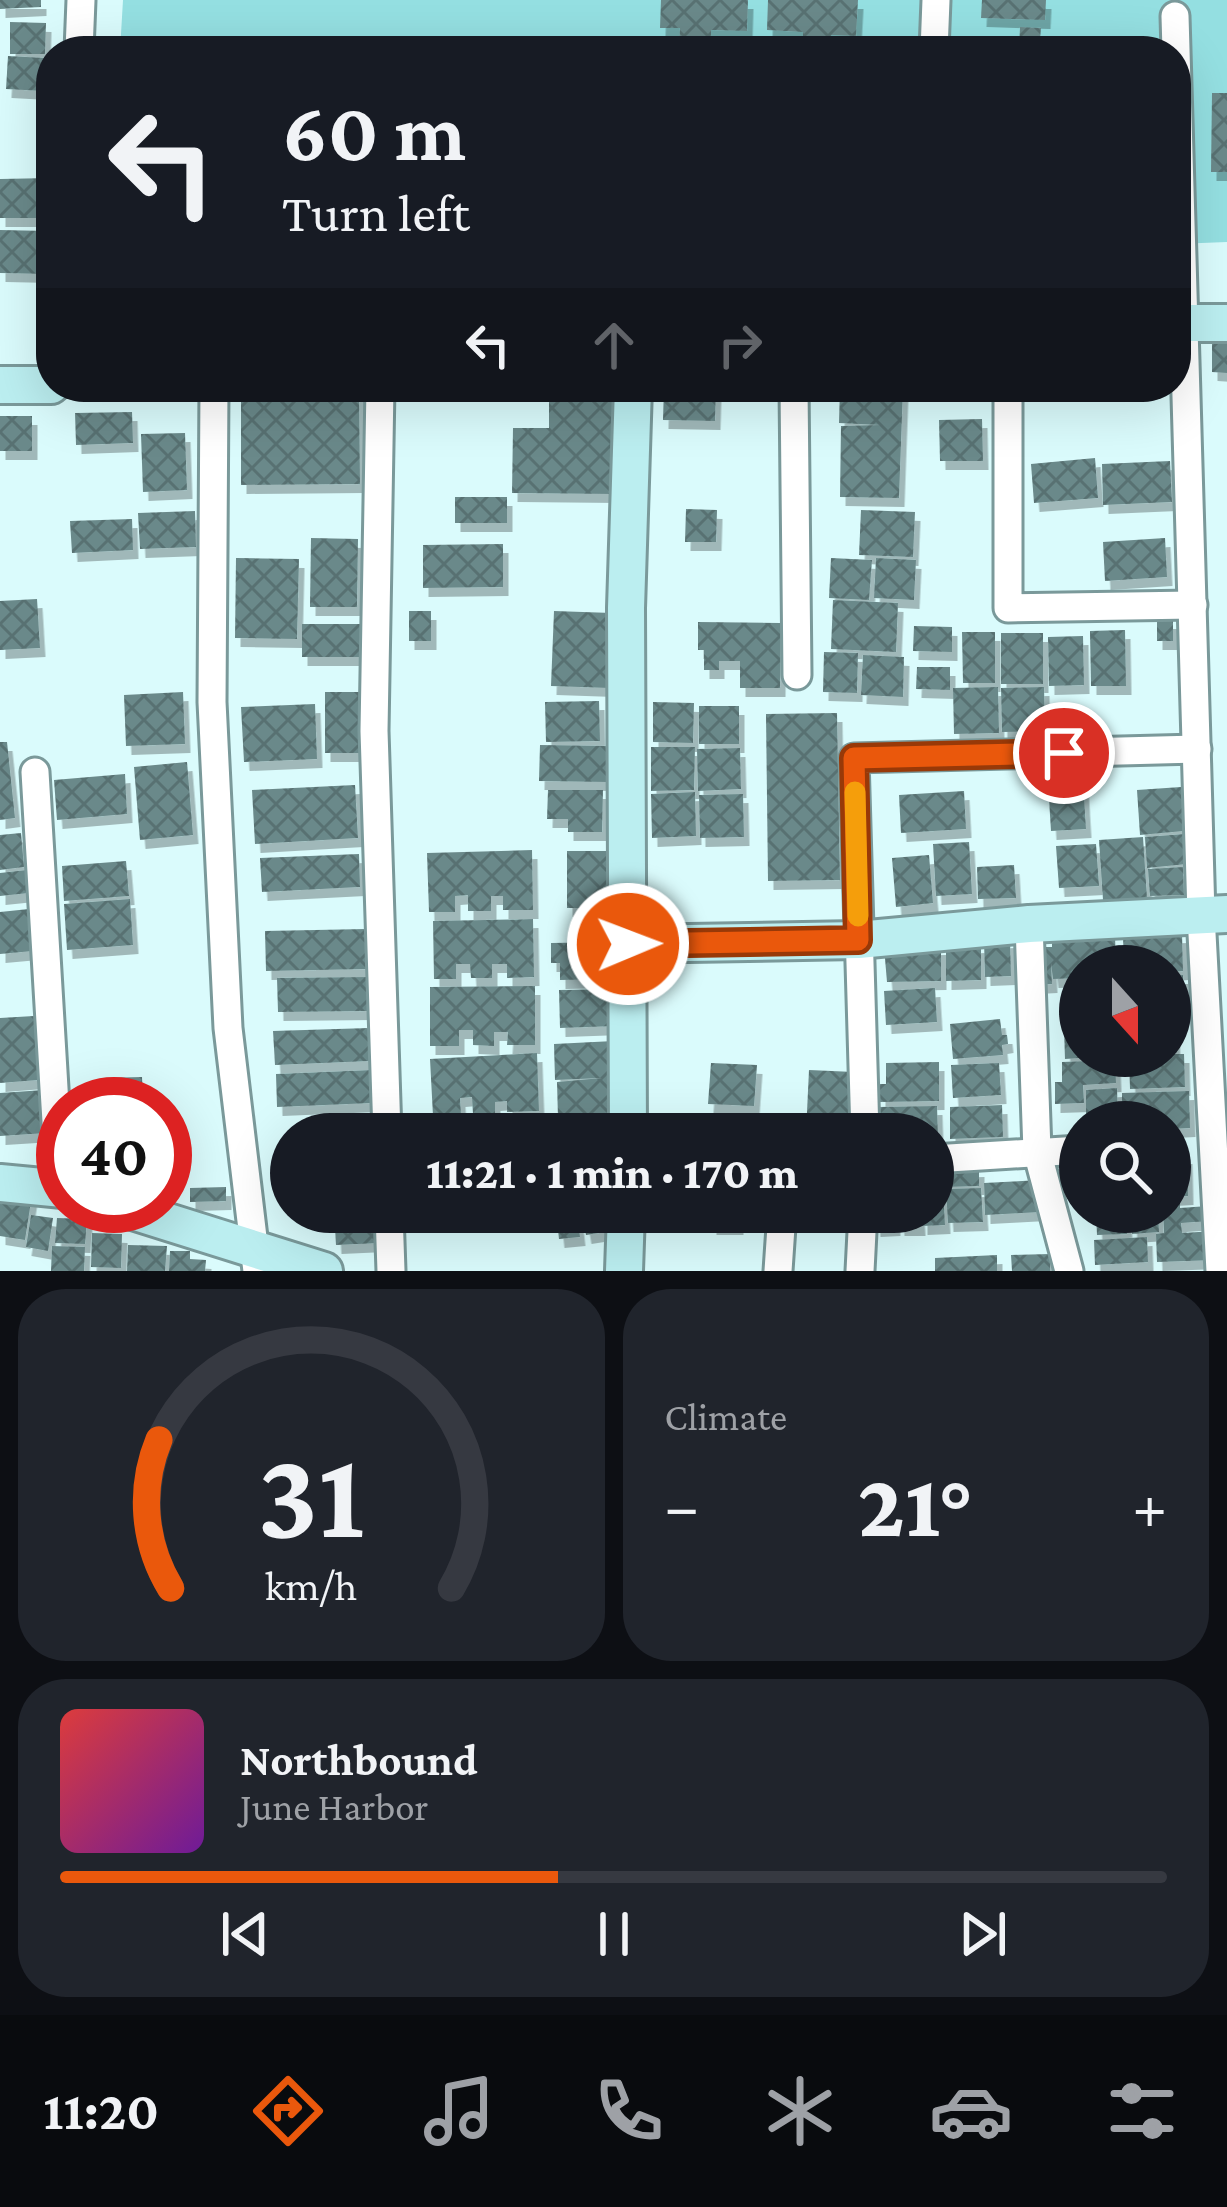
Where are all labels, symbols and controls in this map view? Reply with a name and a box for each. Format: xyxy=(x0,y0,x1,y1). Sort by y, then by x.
icon: left xyxy=(84,84,240,240)
text: 60 m xyxy=(282,85,466,178)
text: Turn left xyxy=(282,183,470,243)
icon: left xyxy=(455,312,521,378)
icon: ahead xyxy=(581,312,647,378)
icon: right xyxy=(707,312,773,378)
pin xyxy=(1013,702,1115,804)
icon: arrive xyxy=(1031,720,1097,786)
position arrow xyxy=(565,881,691,1007)
north arrow xyxy=(1059,945,1191,1077)
map controls xyxy=(1059,945,1191,1233)
speed limit sign: 40 xyxy=(36,1077,192,1233)
button: search xyxy=(1059,1101,1191,1233)
text: 11:21 · 1 min · 170 m xyxy=(426,1148,798,1198)
text: Climate xyxy=(665,1395,787,1438)
text: 31 xyxy=(257,1425,365,1564)
text: 21° xyxy=(858,1455,974,1555)
text: − xyxy=(665,1469,699,1542)
text: + xyxy=(1132,1469,1167,1542)
text: km/h xyxy=(265,1562,357,1609)
text: Northbound xyxy=(240,1735,478,1785)
text: June Harbor xyxy=(240,1785,428,1828)
icon: previous xyxy=(212,1901,278,1967)
icon: pause xyxy=(581,1901,647,1967)
icon: next xyxy=(950,1901,1016,1967)
icon: directions xyxy=(246,2069,330,2153)
icon: music xyxy=(417,2069,501,2153)
icon: phone xyxy=(587,2069,671,2153)
icon: climate xyxy=(758,2069,842,2153)
icon: car xyxy=(929,2069,1013,2153)
icon: filters xyxy=(1100,2069,1184,2153)
text: 11:20 xyxy=(43,2081,159,2141)

